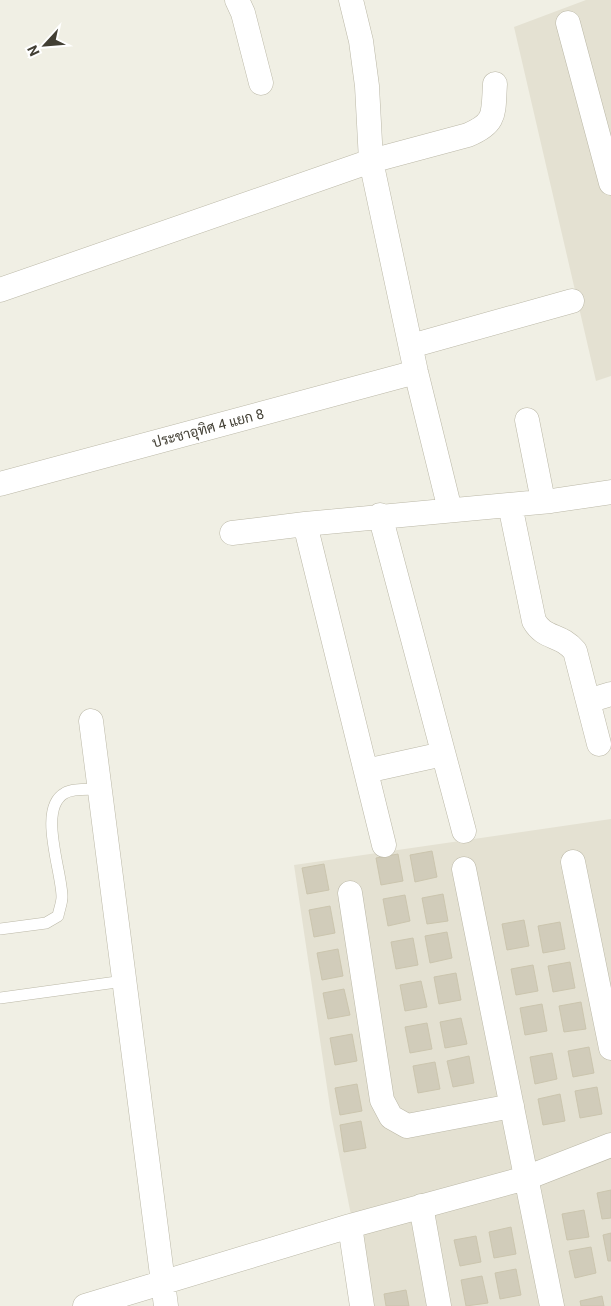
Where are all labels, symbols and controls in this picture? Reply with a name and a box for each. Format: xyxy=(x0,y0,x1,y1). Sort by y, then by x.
north arrow xyxy=(20,20,70,70)
text: N xyxy=(24,43,43,59)
street label: ประชาอุทิศ 4 แยก 8 xyxy=(150,405,266,453)

